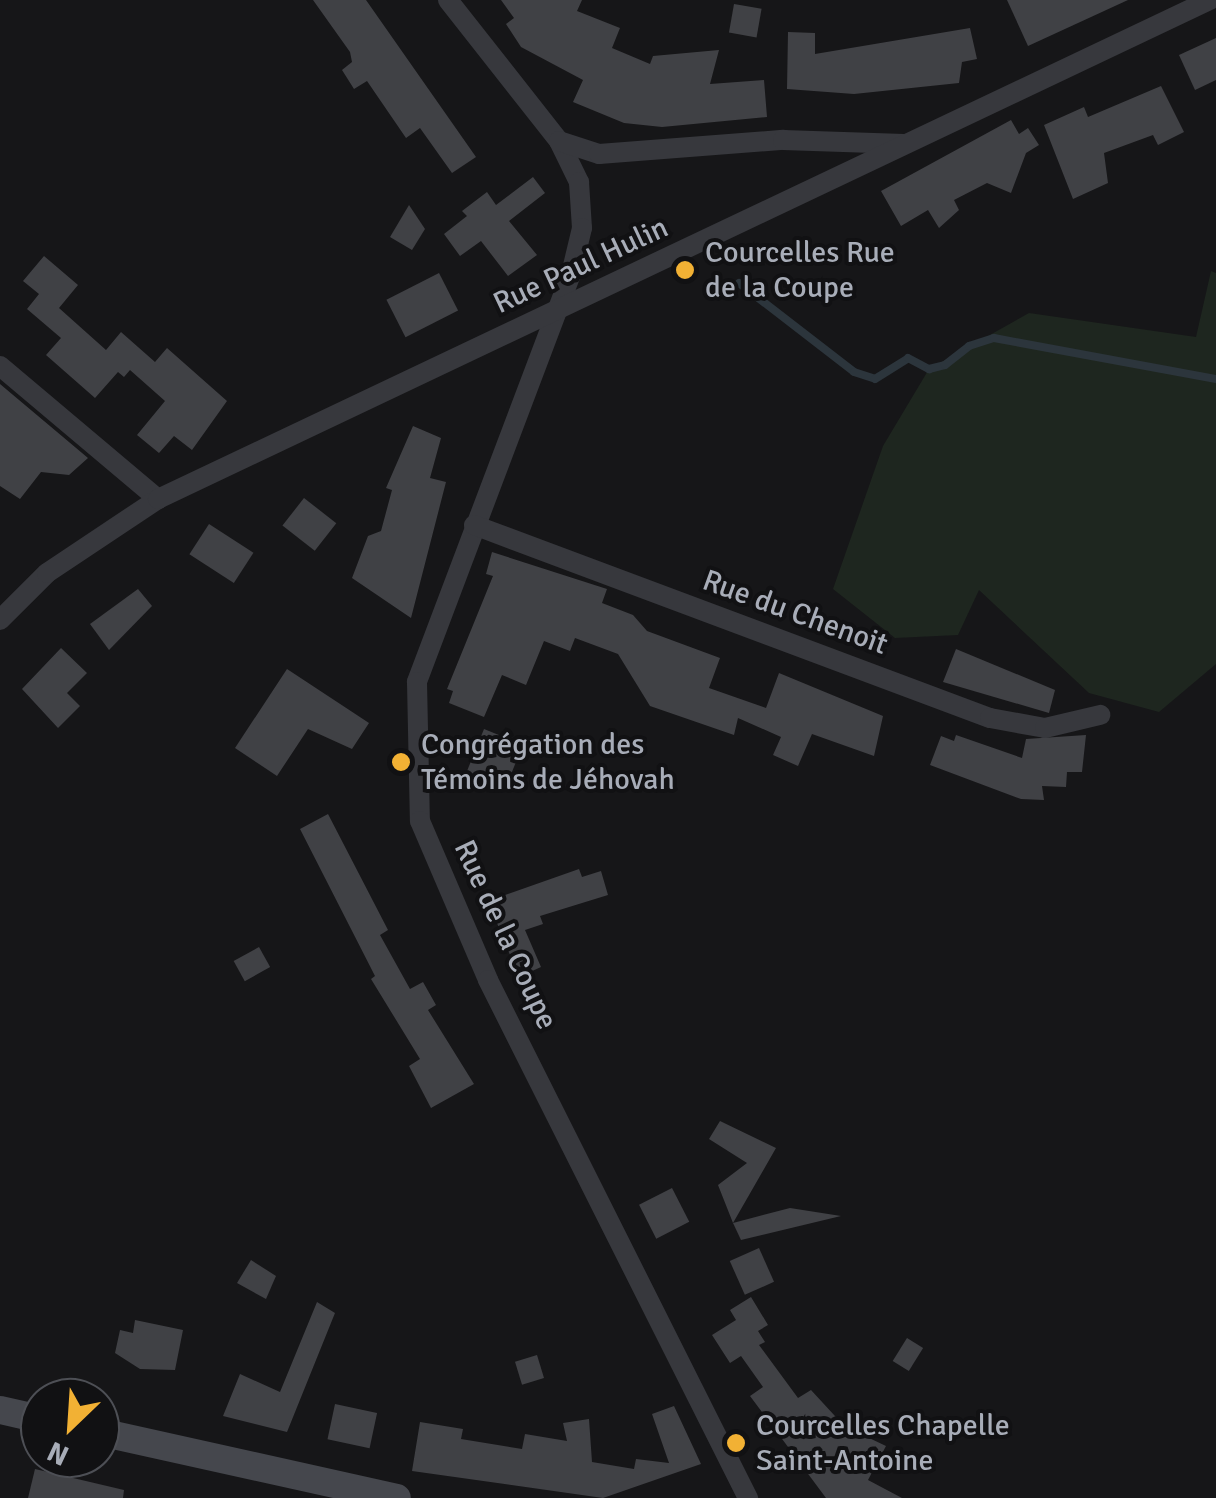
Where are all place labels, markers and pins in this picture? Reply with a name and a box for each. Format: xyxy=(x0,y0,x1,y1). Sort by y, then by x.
place label: Courcelles Rue de la Coupe xyxy=(705,235,895,306)
marker: Courcelles Rue de la Coupe xyxy=(674,259,696,281)
place label: Congrégation des Témoins de Jéhovah xyxy=(421,727,675,798)
marker: Congrégation des Témoins de Jéhovah xyxy=(390,751,412,773)
place label: Courcelles Chapelle Saint-Antoine xyxy=(756,1408,1010,1478)
marker: Courcelles Chapelle Saint-Antoine xyxy=(725,1432,747,1454)

